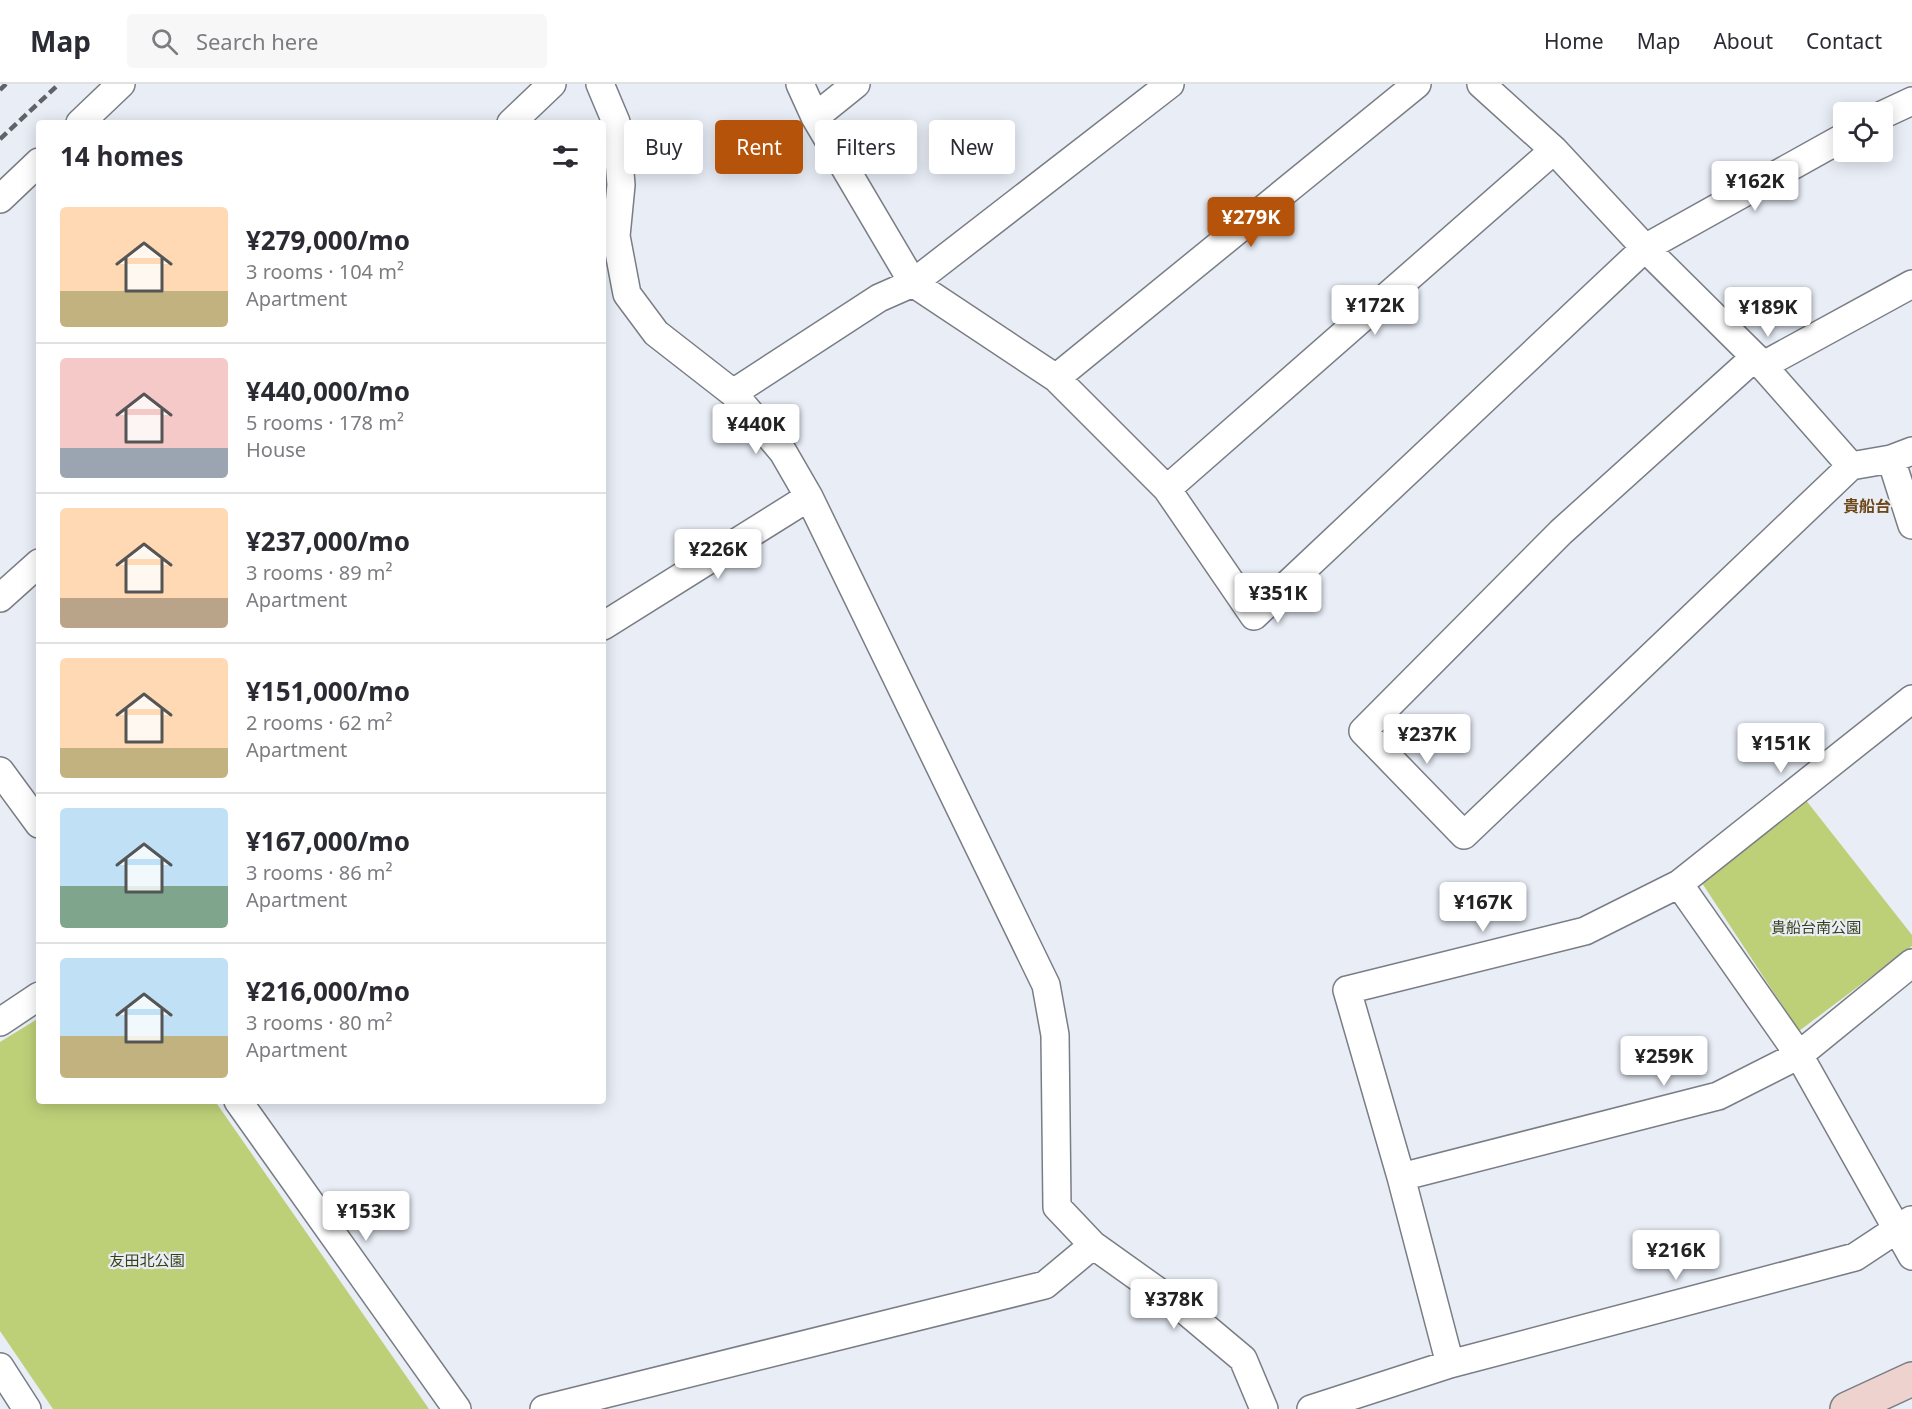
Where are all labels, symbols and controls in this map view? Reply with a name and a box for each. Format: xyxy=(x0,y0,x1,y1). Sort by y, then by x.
search box xyxy=(127,14,547,68)
text: Map xyxy=(30,22,91,60)
icon: search xyxy=(148,25,181,58)
text: Search here xyxy=(196,26,318,56)
text: Home xyxy=(1544,27,1604,55)
text: Map xyxy=(1637,27,1680,55)
text: About xyxy=(1713,27,1773,55)
text: Contact xyxy=(1806,27,1882,55)
map controls xyxy=(1833,102,1893,162)
button: locate xyxy=(1833,102,1893,162)
chip: Buy xyxy=(624,120,703,174)
chip: Rent xyxy=(715,120,803,174)
chip: Filters xyxy=(815,120,917,174)
chip: New xyxy=(929,120,1015,174)
text: 14 homes xyxy=(60,138,184,174)
icon: filters xyxy=(549,140,582,173)
pin: ¥162K xyxy=(1713,161,1797,212)
text: ¥162K xyxy=(1725,167,1785,194)
pin: ¥279K xyxy=(1209,197,1293,248)
text: ¥279K xyxy=(1221,203,1281,230)
text: ¥279,000/mo xyxy=(246,222,410,258)
icon: home xyxy=(108,231,180,303)
text: 3 rooms · 104 m² xyxy=(246,258,404,285)
text: Apartment xyxy=(246,285,347,312)
pin: ¥172K xyxy=(1333,285,1417,336)
pin: ¥189K xyxy=(1726,287,1810,338)
text: ¥172K xyxy=(1345,291,1405,318)
text: ¥189K xyxy=(1738,293,1798,320)
text: ¥440,000/mo xyxy=(246,373,410,409)
icon: home xyxy=(108,382,180,454)
pin: ¥440K xyxy=(714,404,798,455)
text: 5 rooms · 178 m² xyxy=(246,409,404,436)
text: ¥440K xyxy=(726,410,786,437)
text: House xyxy=(246,436,306,463)
district label: 貴船台 xyxy=(1843,495,1891,517)
text: ¥237,000/mo xyxy=(246,523,410,559)
pin: ¥226K xyxy=(676,529,760,580)
icon: home xyxy=(108,532,180,604)
text: ¥226K xyxy=(688,535,748,562)
text: 3 rooms · 89 m² xyxy=(246,559,393,586)
pin: ¥351K xyxy=(1236,573,1320,624)
text: ¥351K xyxy=(1248,579,1308,606)
text: Apartment xyxy=(246,586,347,613)
text: ¥151,000/mo xyxy=(246,673,410,709)
icon: home xyxy=(108,682,180,754)
text: 2 rooms · 62 m² xyxy=(246,709,393,736)
pin: ¥237K xyxy=(1385,714,1469,765)
text: ¥237K xyxy=(1397,720,1457,747)
pin: ¥151K xyxy=(1739,723,1823,774)
text: ¥151K xyxy=(1751,729,1811,756)
text: Apartment xyxy=(246,736,347,763)
text: ¥167,000/mo xyxy=(246,823,410,859)
icon: home xyxy=(108,832,180,904)
text: 3 rooms · 86 m² xyxy=(246,859,393,886)
pin: ¥167K xyxy=(1441,882,1525,933)
text: Apartment xyxy=(246,886,347,913)
text: ¥167K xyxy=(1453,888,1513,915)
park label: 貴船台南公園 xyxy=(1771,917,1861,937)
text: ¥216,000/mo xyxy=(246,973,410,1009)
icon: home xyxy=(108,982,180,1054)
text: 3 rooms · 80 m² xyxy=(246,1009,393,1036)
text: Apartment xyxy=(246,1036,347,1063)
pin: ¥259K xyxy=(1622,1036,1706,1087)
text: ¥259K xyxy=(1634,1042,1694,1069)
pin: ¥153K xyxy=(324,1191,408,1242)
text: ¥153K xyxy=(336,1197,396,1224)
pin: ¥216K xyxy=(1634,1230,1718,1281)
text: ¥216K xyxy=(1646,1236,1706,1263)
park label: 友田北公園 xyxy=(109,1250,185,1270)
pin: ¥378K xyxy=(1132,1279,1216,1330)
text: ¥378K xyxy=(1144,1285,1204,1312)

